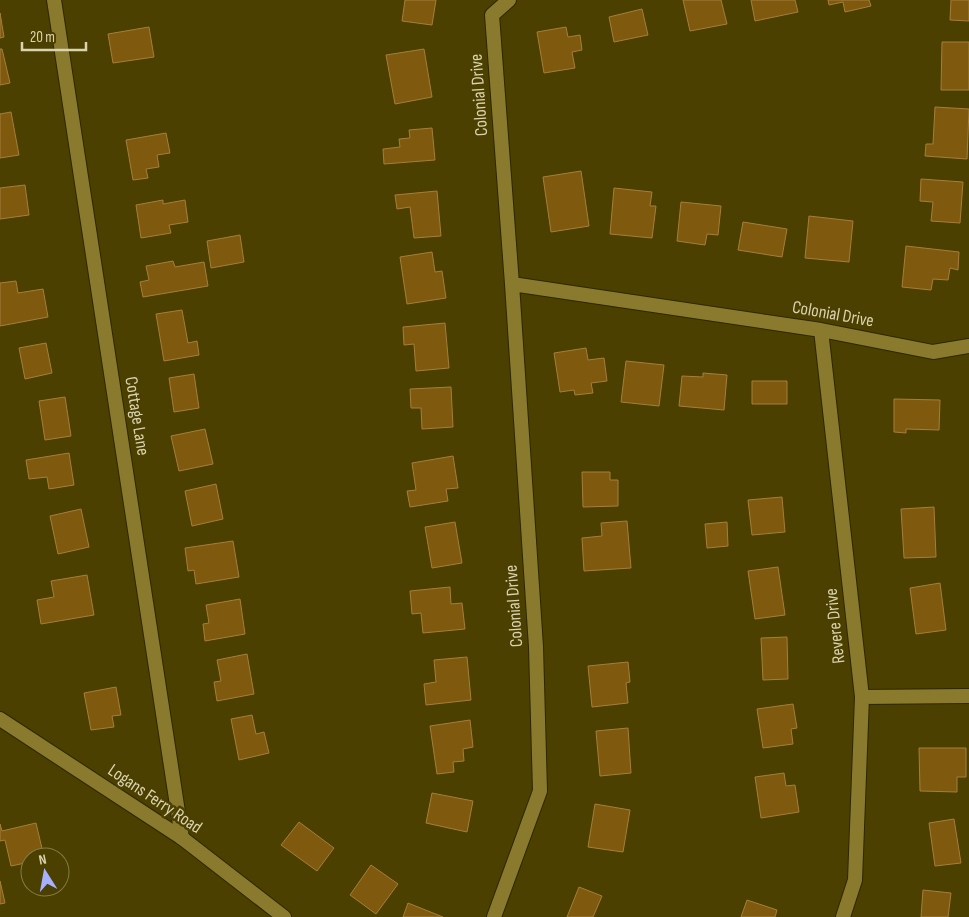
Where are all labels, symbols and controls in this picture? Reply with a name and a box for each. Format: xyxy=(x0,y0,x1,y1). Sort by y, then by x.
scale bar xyxy=(22,20,86,52)
text: 20 m xyxy=(30,28,55,47)
street label: Colonial Drive xyxy=(466,53,492,137)
street label: Colonial Drive xyxy=(791,296,875,332)
street label: Cottage Lane xyxy=(120,375,154,457)
street label: Colonial Drive xyxy=(501,564,527,648)
street label: Revere Drive xyxy=(821,587,849,665)
street label: Logans Ferry Road xyxy=(104,760,206,838)
north arrow xyxy=(20,847,70,897)
text: N xyxy=(37,851,48,869)

